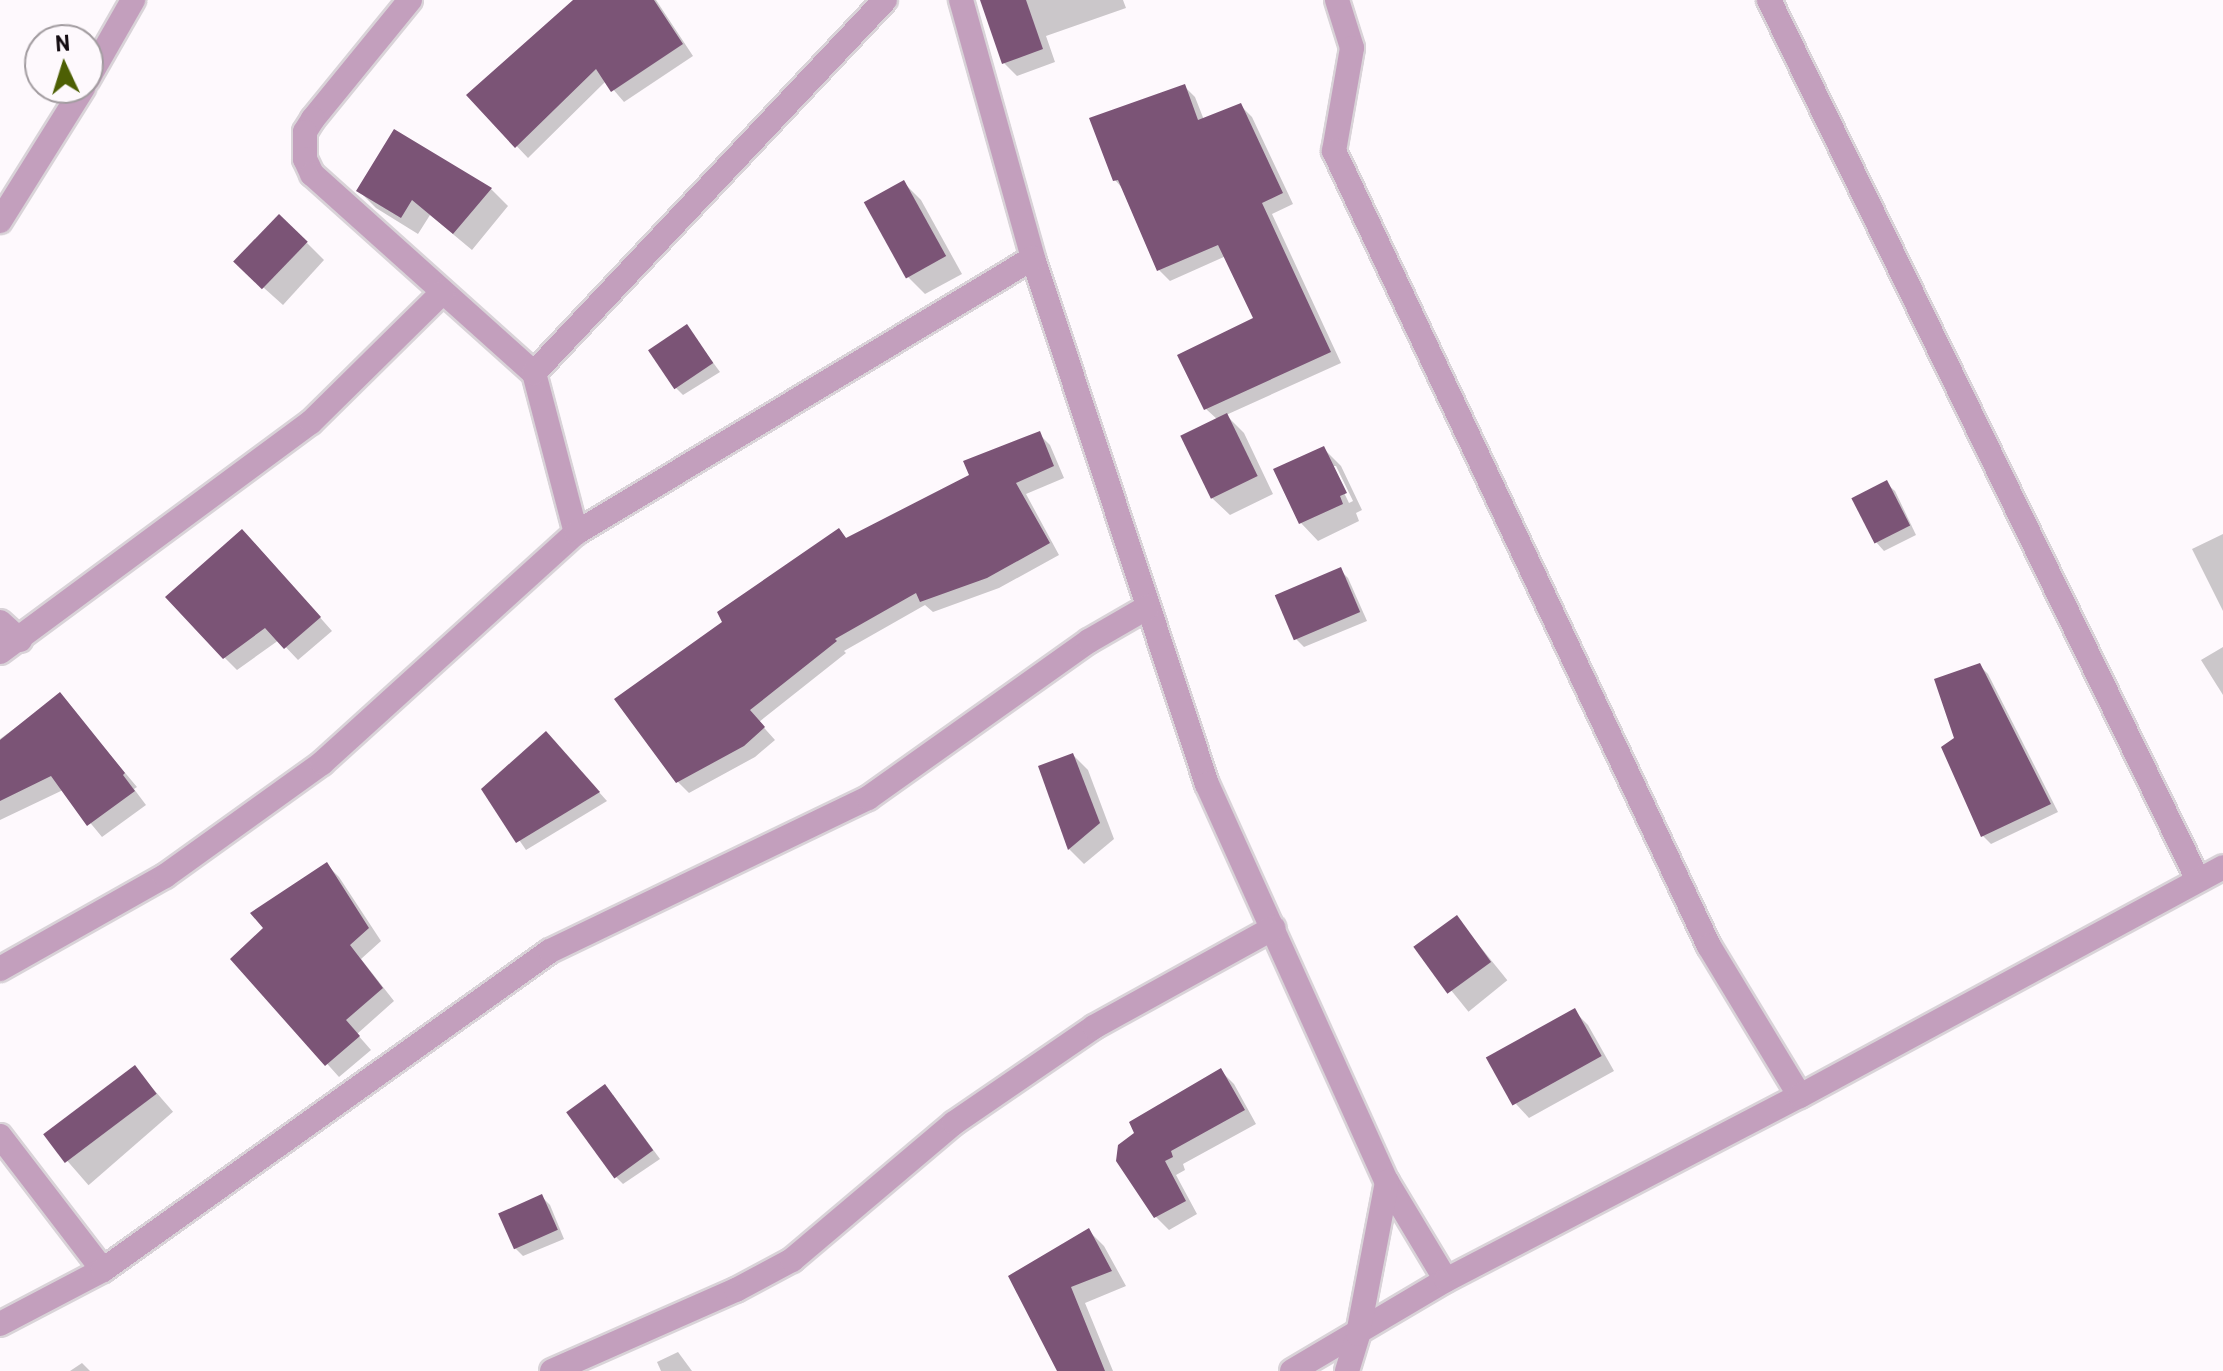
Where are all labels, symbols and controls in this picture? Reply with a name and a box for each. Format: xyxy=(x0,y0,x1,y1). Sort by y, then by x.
north arrow xyxy=(24,24,104,104)
text: N xyxy=(54,29,71,56)

